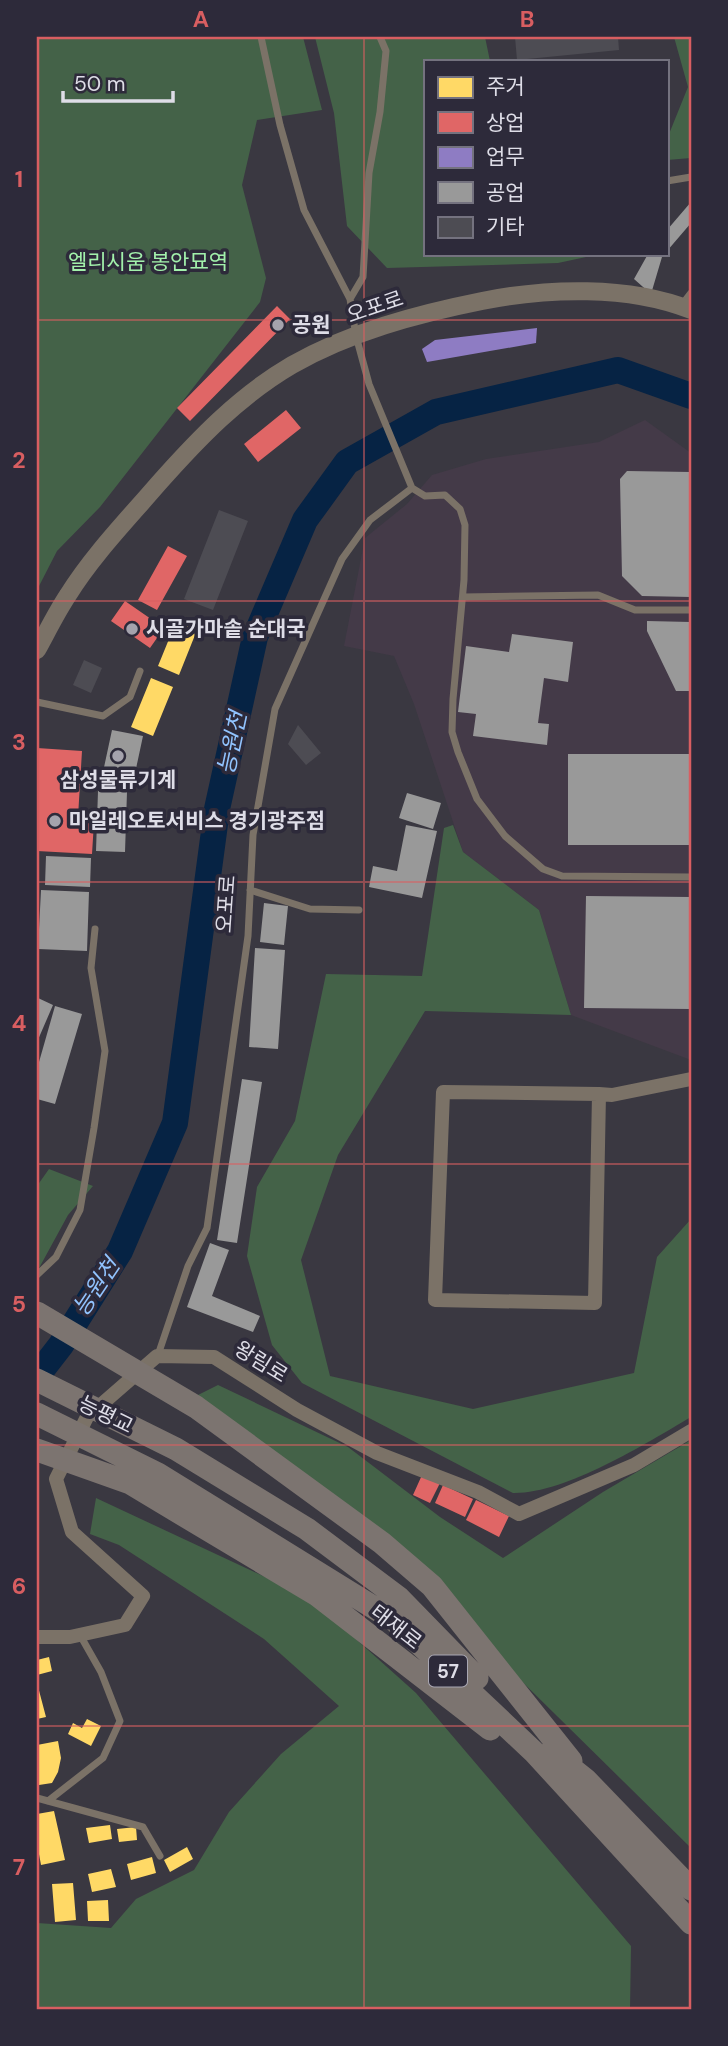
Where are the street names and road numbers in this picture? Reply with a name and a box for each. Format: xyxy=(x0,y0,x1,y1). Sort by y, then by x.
street label: 오포로 xyxy=(343,284,407,330)
street label: 오포로 xyxy=(210,874,242,934)
street label: 왕림로 xyxy=(229,1335,293,1389)
street label: 능평교 xyxy=(74,1390,138,1440)
street label: 태재로 xyxy=(365,1598,427,1656)
road number: 57 xyxy=(429,1656,467,1686)

